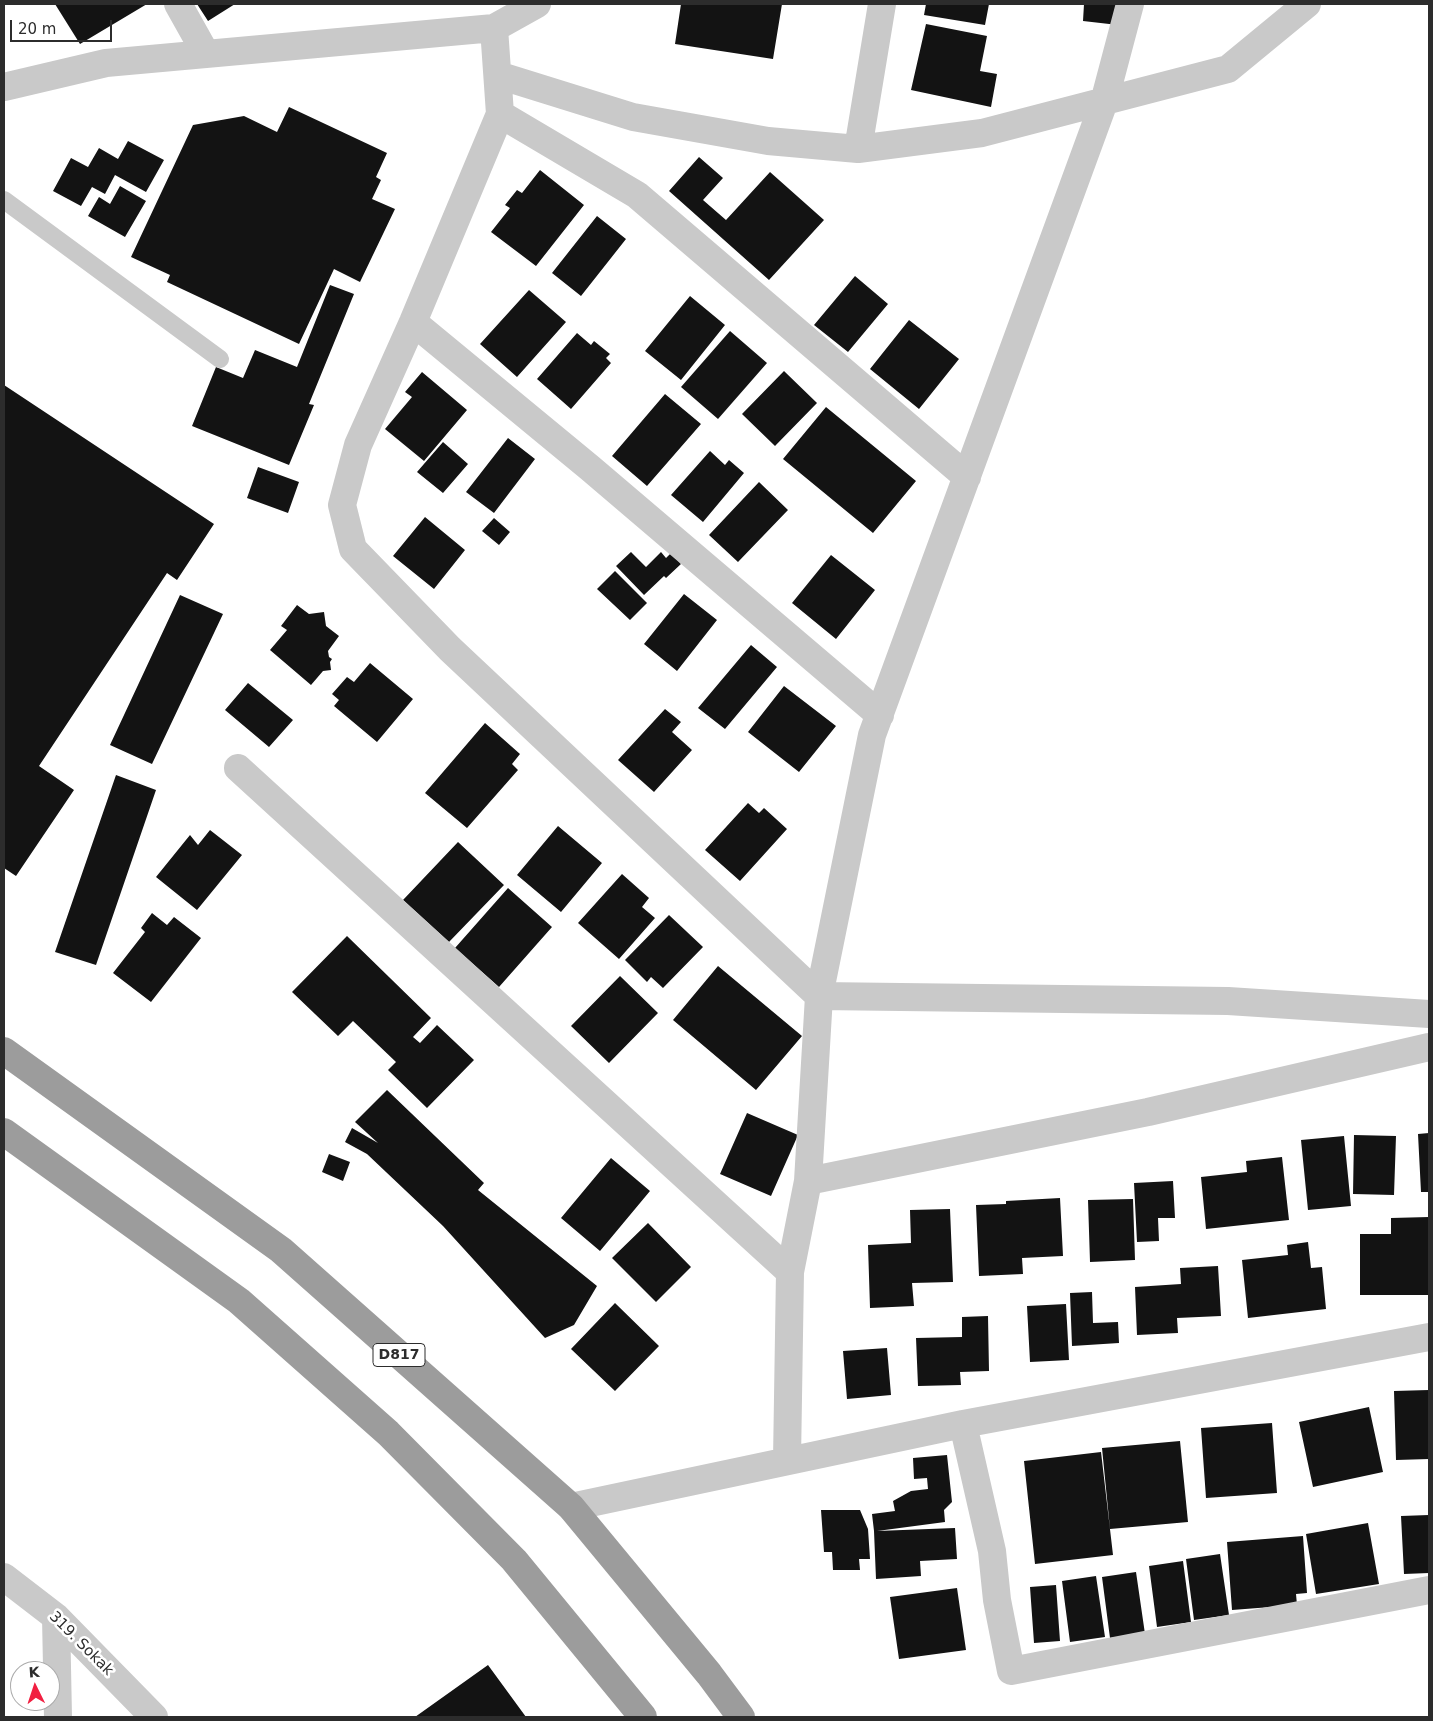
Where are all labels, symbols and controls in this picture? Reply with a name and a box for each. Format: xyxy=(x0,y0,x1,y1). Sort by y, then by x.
scale bar xyxy=(12,10,115,42)
text: 20 m xyxy=(18,20,56,38)
road number: D817 xyxy=(373,1344,425,1366)
street label: 319. Sokak xyxy=(45,1608,117,1680)
north arrow xyxy=(10,1661,60,1711)
text: K xyxy=(28,1664,40,1680)

